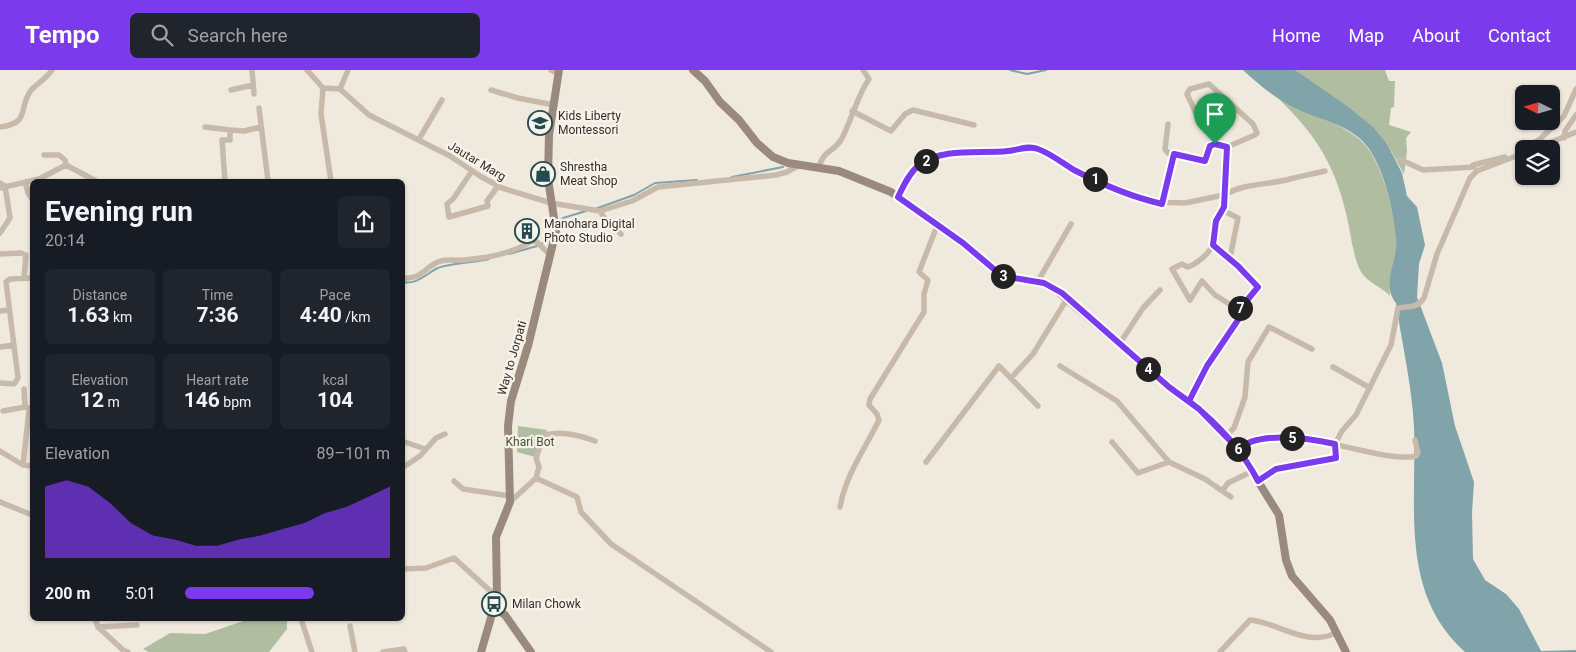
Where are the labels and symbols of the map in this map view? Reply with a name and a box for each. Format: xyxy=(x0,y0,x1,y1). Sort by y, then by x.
north arrow xyxy=(1515,85,1560,130)
pin xyxy=(1194,93,1236,144)
place label: Kids Liberty Montessori xyxy=(558,109,621,137)
school or university icon: Kids Liberty Montessori xyxy=(527,110,553,136)
street label: Jautar Marg xyxy=(446,138,508,184)
pin: 2 xyxy=(914,148,938,174)
place label: Shrestha Meat Shop xyxy=(560,160,618,188)
shop icon: Shrestha Meat Shop xyxy=(530,161,556,187)
pin: 1 xyxy=(1082,166,1108,192)
place label: Manohara Digital Photo Studio xyxy=(544,217,635,245)
building icon: Manohara Digital Photo Studio xyxy=(514,218,540,244)
pin: 3 xyxy=(990,264,1016,288)
pin: 7 xyxy=(1228,296,1252,320)
street label: Way to Jorpati xyxy=(495,319,529,397)
pin: 4 xyxy=(1136,356,1160,382)
pin: 5 xyxy=(1280,426,1304,450)
park label: Khari Bot xyxy=(506,435,555,449)
pin: 6 xyxy=(1226,436,1250,462)
bus stop icon: Milan Chowk xyxy=(481,591,507,617)
place label: Milan Chowk xyxy=(512,597,582,611)

